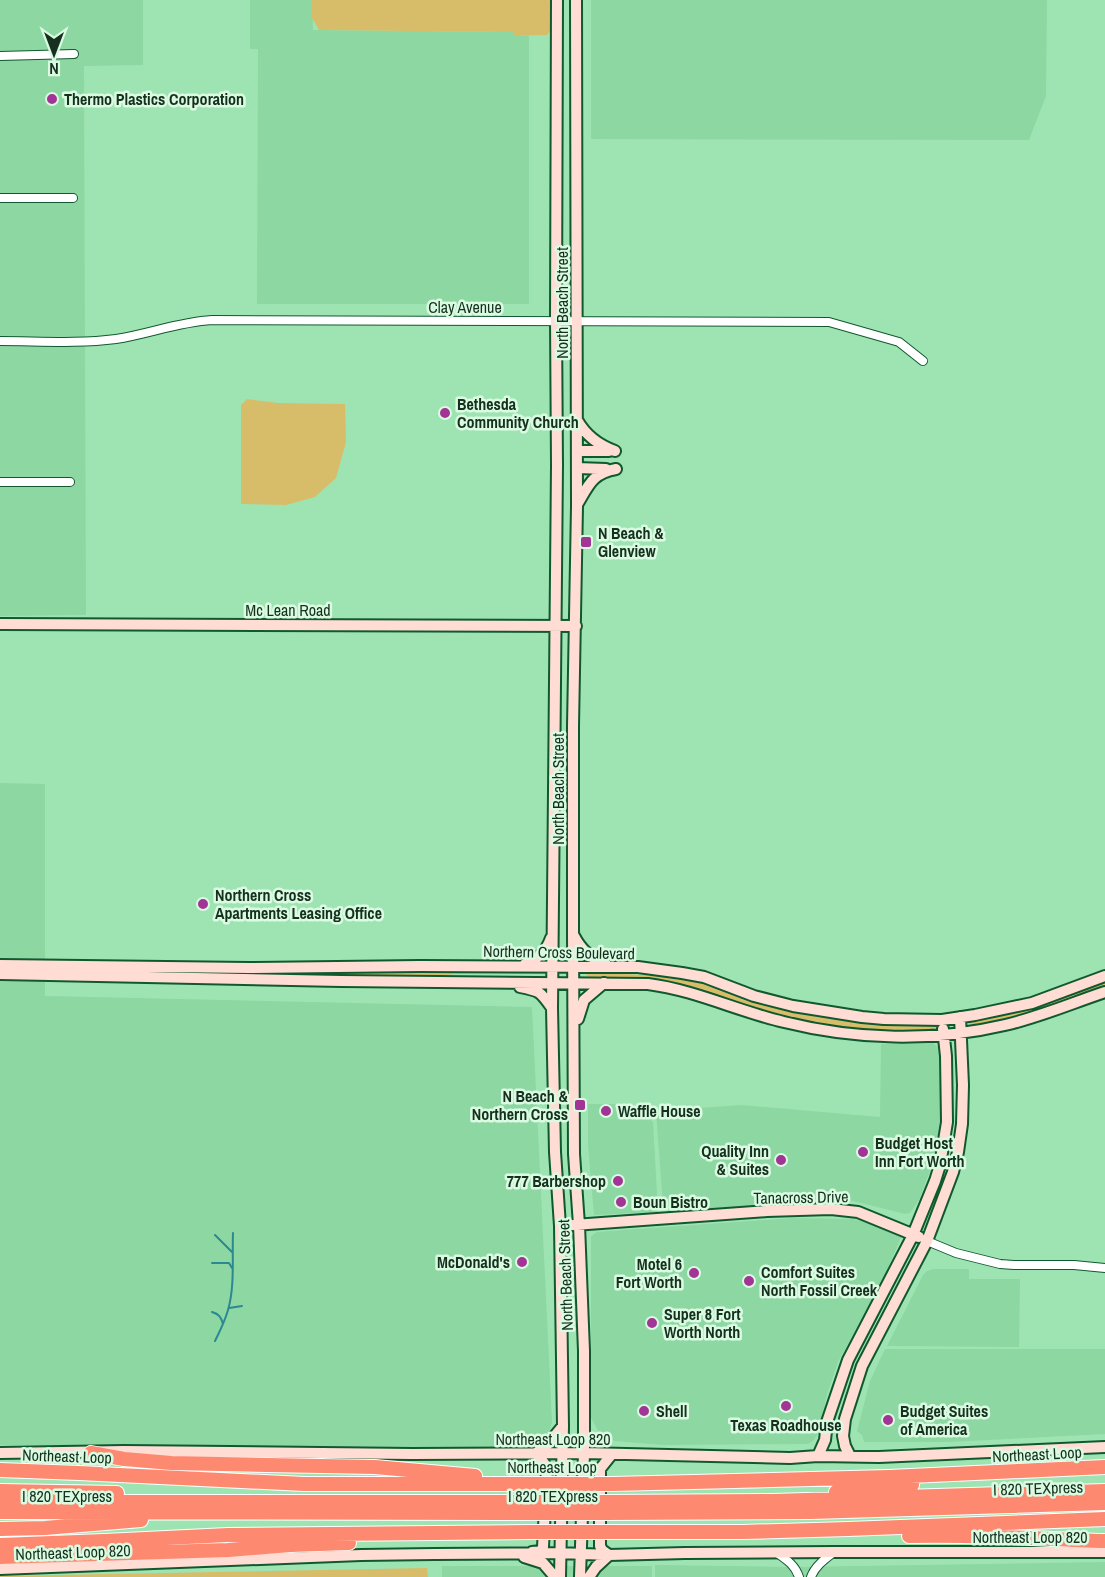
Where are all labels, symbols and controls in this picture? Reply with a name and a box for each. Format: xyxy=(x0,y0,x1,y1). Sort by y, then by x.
north arrow xyxy=(24,24,84,84)
text: N xyxy=(49,58,59,80)
place label: Thermo Plastics Corporation xyxy=(64,88,244,110)
marker: Thermo Plastics Corporation xyxy=(45,92,59,106)
street label: North Beach Street xyxy=(551,247,573,359)
street label: Clay Avenue xyxy=(428,296,502,318)
place label: Bethesda Community Church xyxy=(457,393,579,433)
marker: Bethesda Community Church xyxy=(438,406,452,420)
place label: N Beach & Glenview xyxy=(598,522,664,562)
marker: N Beach & Glenview xyxy=(579,535,593,549)
street label: Mc Lean Road xyxy=(245,599,331,621)
street label: North Beach Street xyxy=(547,733,569,845)
place label: Northern Cross Apartments Leasing Office xyxy=(215,884,382,924)
marker: Northern Cross Apartments Leasing Office xyxy=(196,897,210,911)
street label: Northern Cross Boulevard xyxy=(483,940,635,964)
place label: N Beach & Northern Cross xyxy=(472,1085,569,1125)
marker: N Beach & Northern Cross xyxy=(573,1098,587,1112)
place label: Waffle House xyxy=(618,1100,701,1122)
marker: Waffle House xyxy=(599,1104,613,1118)
place label: Budget Host Inn Fort Worth xyxy=(875,1132,965,1172)
place label: Quality Inn & Suites xyxy=(701,1140,769,1180)
marker: Budget Host Inn Fort Worth xyxy=(856,1145,870,1159)
marker: Quality Inn & Suites xyxy=(774,1153,788,1167)
place label: 777 Barbershop xyxy=(507,1170,606,1192)
marker: 777 Barbershop xyxy=(611,1174,625,1188)
street label: Tanacross Drive xyxy=(753,1185,849,1209)
place label: Boun Bistro xyxy=(633,1191,708,1213)
marker: Boun Bistro xyxy=(614,1195,628,1209)
street label: North Beach Street xyxy=(552,1219,578,1331)
place label: McDonald's xyxy=(437,1251,510,1273)
place label: Motel 6 Fort Worth xyxy=(616,1253,682,1293)
marker: McDonald's xyxy=(515,1255,529,1269)
place label: Comfort Suites North Fossil Creek xyxy=(761,1261,878,1301)
marker: Motel 6 Fort Worth xyxy=(687,1266,701,1280)
marker: Comfort Suites North Fossil Creek xyxy=(742,1274,756,1288)
place label: Super 8 Fort Worth North xyxy=(664,1303,741,1343)
marker: Super 8 Fort Worth North xyxy=(645,1316,659,1330)
marker: Texas Roadhouse xyxy=(779,1399,793,1413)
place label: Shell xyxy=(656,1400,687,1422)
place label: Budget Suites of America xyxy=(900,1400,988,1440)
marker: Shell xyxy=(637,1404,651,1418)
marker: Budget Suites of America xyxy=(881,1413,895,1427)
place label: Texas Roadhouse xyxy=(730,1414,842,1436)
street label: Northeast Loop 820 xyxy=(495,1428,611,1450)
street label: Northeast Loop xyxy=(992,1441,1082,1467)
street label: Northeast Loop xyxy=(22,1443,112,1469)
street label: Northeast Loop xyxy=(507,1456,597,1478)
street label: I 820 TEXpress xyxy=(993,1475,1083,1501)
street label: I 820 TEXpress xyxy=(22,1485,112,1507)
street label: I 820 TEXpress xyxy=(508,1485,598,1507)
street label: Northeast Loop 820 xyxy=(972,1526,1088,1548)
street label: Northeast Loop 820 xyxy=(15,1539,131,1565)

